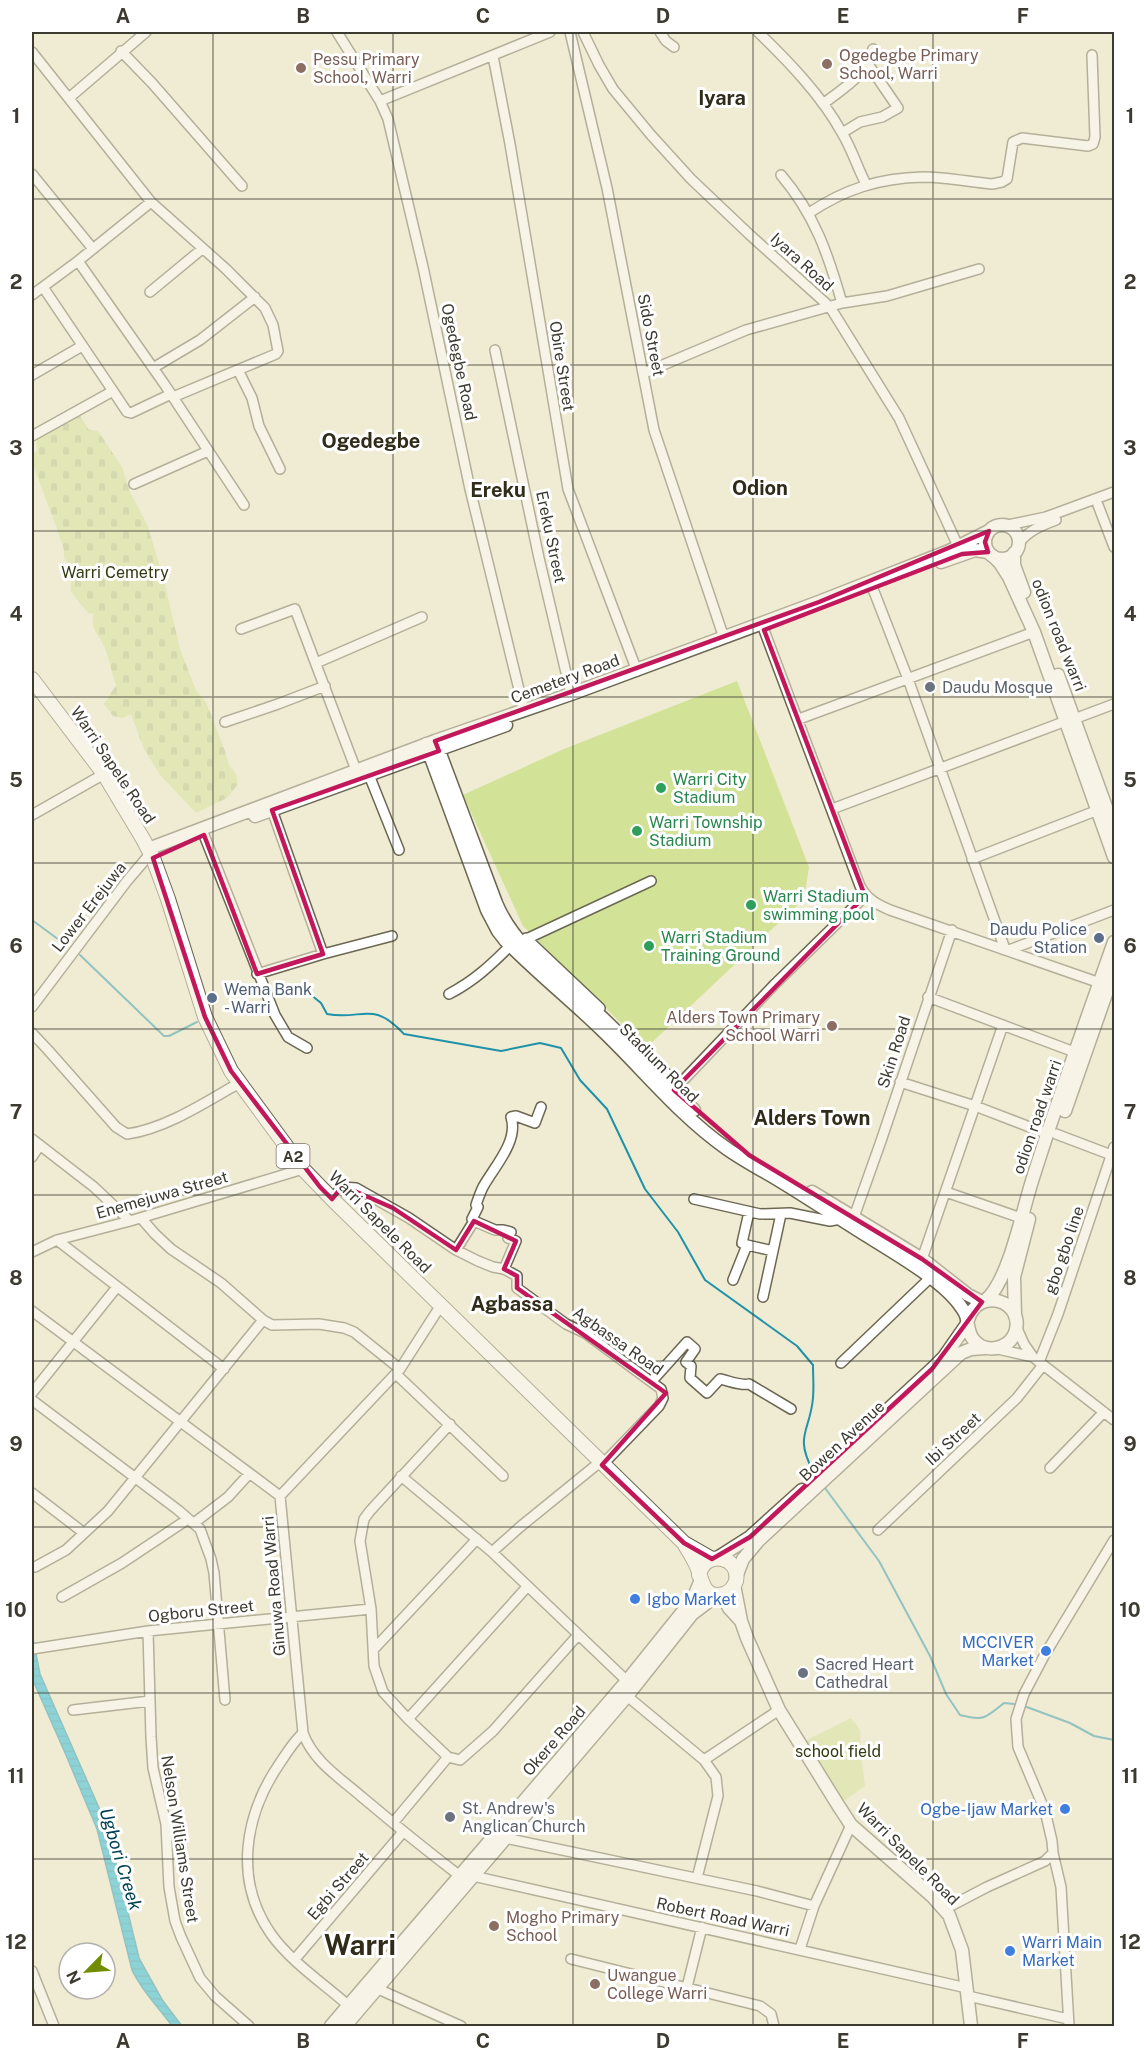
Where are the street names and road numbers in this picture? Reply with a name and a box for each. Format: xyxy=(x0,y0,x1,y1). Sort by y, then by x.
street label: Iyara Road xyxy=(767,229,837,295)
street label: Sido Street xyxy=(634,292,668,378)
street label: Ogedegbe Road xyxy=(437,302,481,422)
street label: Obire Street xyxy=(546,320,578,412)
street label: Ereku Street xyxy=(532,489,570,585)
street label: odion road warri xyxy=(1028,576,1090,694)
street label: Cemetery Road xyxy=(508,651,622,707)
street label: Warri Sapele Road xyxy=(67,703,159,827)
street label: Lower Erejuwa xyxy=(48,858,130,956)
street label: Skin Road xyxy=(873,1014,915,1090)
street label: Stadium Road xyxy=(615,1019,703,1107)
street label: odion road warri xyxy=(1009,1057,1065,1177)
road number: A2 xyxy=(276,1144,310,1168)
street label: Enemejuwa Street xyxy=(94,1167,230,1223)
street label: Warri Sapele Road xyxy=(325,1167,435,1277)
street label: gbo gbo line xyxy=(1040,1204,1088,1296)
street label: Agbassa Road xyxy=(569,1303,667,1379)
street label: Bowen Avenue xyxy=(796,1397,888,1485)
street label: Ibi Street xyxy=(921,1409,985,1469)
street label: Ginuwa Road Warri xyxy=(258,1515,290,1657)
street label: Ogboru Street xyxy=(147,1596,255,1626)
street label: Okere Road xyxy=(519,1702,589,1780)
street label: Nelson Williams Street xyxy=(157,1754,203,1924)
street label: Warri Sapele Road xyxy=(853,1799,963,1909)
street label: Egbi Street xyxy=(303,1848,373,1924)
street label: Robert Road Warri xyxy=(655,1894,791,1940)

